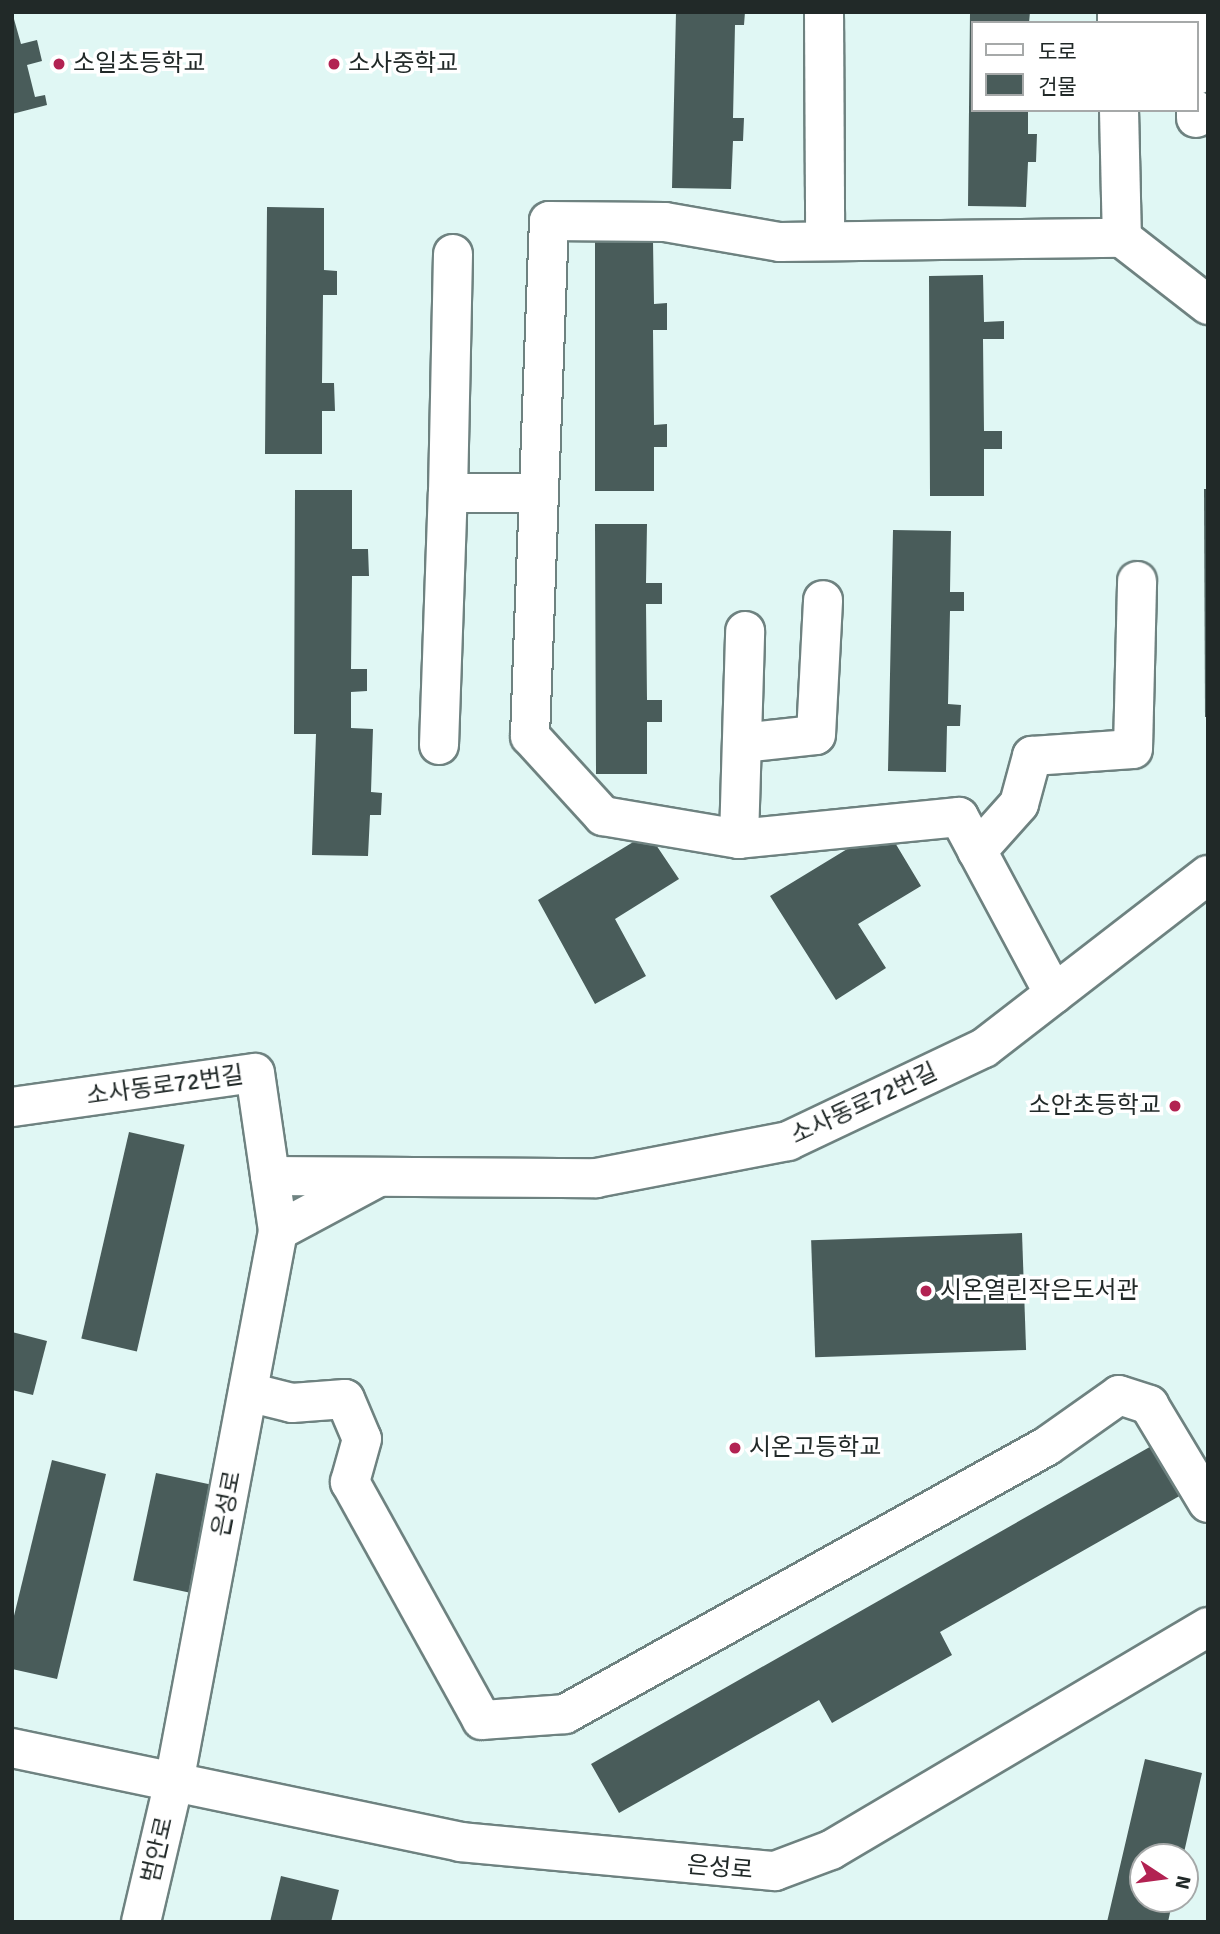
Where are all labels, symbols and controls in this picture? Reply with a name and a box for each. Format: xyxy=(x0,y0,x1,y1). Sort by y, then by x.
legend xyxy=(972,21,1199,112)
text: 도로 xyxy=(1038,39,1077,65)
place label: 소일초등학교 xyxy=(73,50,205,78)
place label: 소사중학교 xyxy=(348,50,458,78)
marker: 소일초등학교 xyxy=(51,56,67,72)
marker: 소사중학교 xyxy=(326,56,342,72)
text: 건물 xyxy=(1038,74,1077,100)
street label: 소사동로72번길 xyxy=(786,1057,942,1151)
street label: 소사동로72번길 xyxy=(85,1061,245,1111)
place label: 소안초등학교 xyxy=(1029,1092,1161,1120)
marker: 소안초등학교 xyxy=(1167,1098,1183,1114)
place label: 시온열린작은도서관 xyxy=(940,1277,1139,1305)
marker: 시온열린작은도서관 xyxy=(918,1283,934,1299)
place label: 시온고등학교 xyxy=(749,1434,881,1462)
marker: 시온고등학교 xyxy=(727,1440,743,1456)
street label: 은성로 xyxy=(207,1469,247,1539)
street label: 범안로 xyxy=(137,1814,179,1886)
north arrow xyxy=(1129,1843,1199,1913)
street label: 은성로 xyxy=(686,1851,754,1885)
text: N xyxy=(1169,1873,1196,1891)

